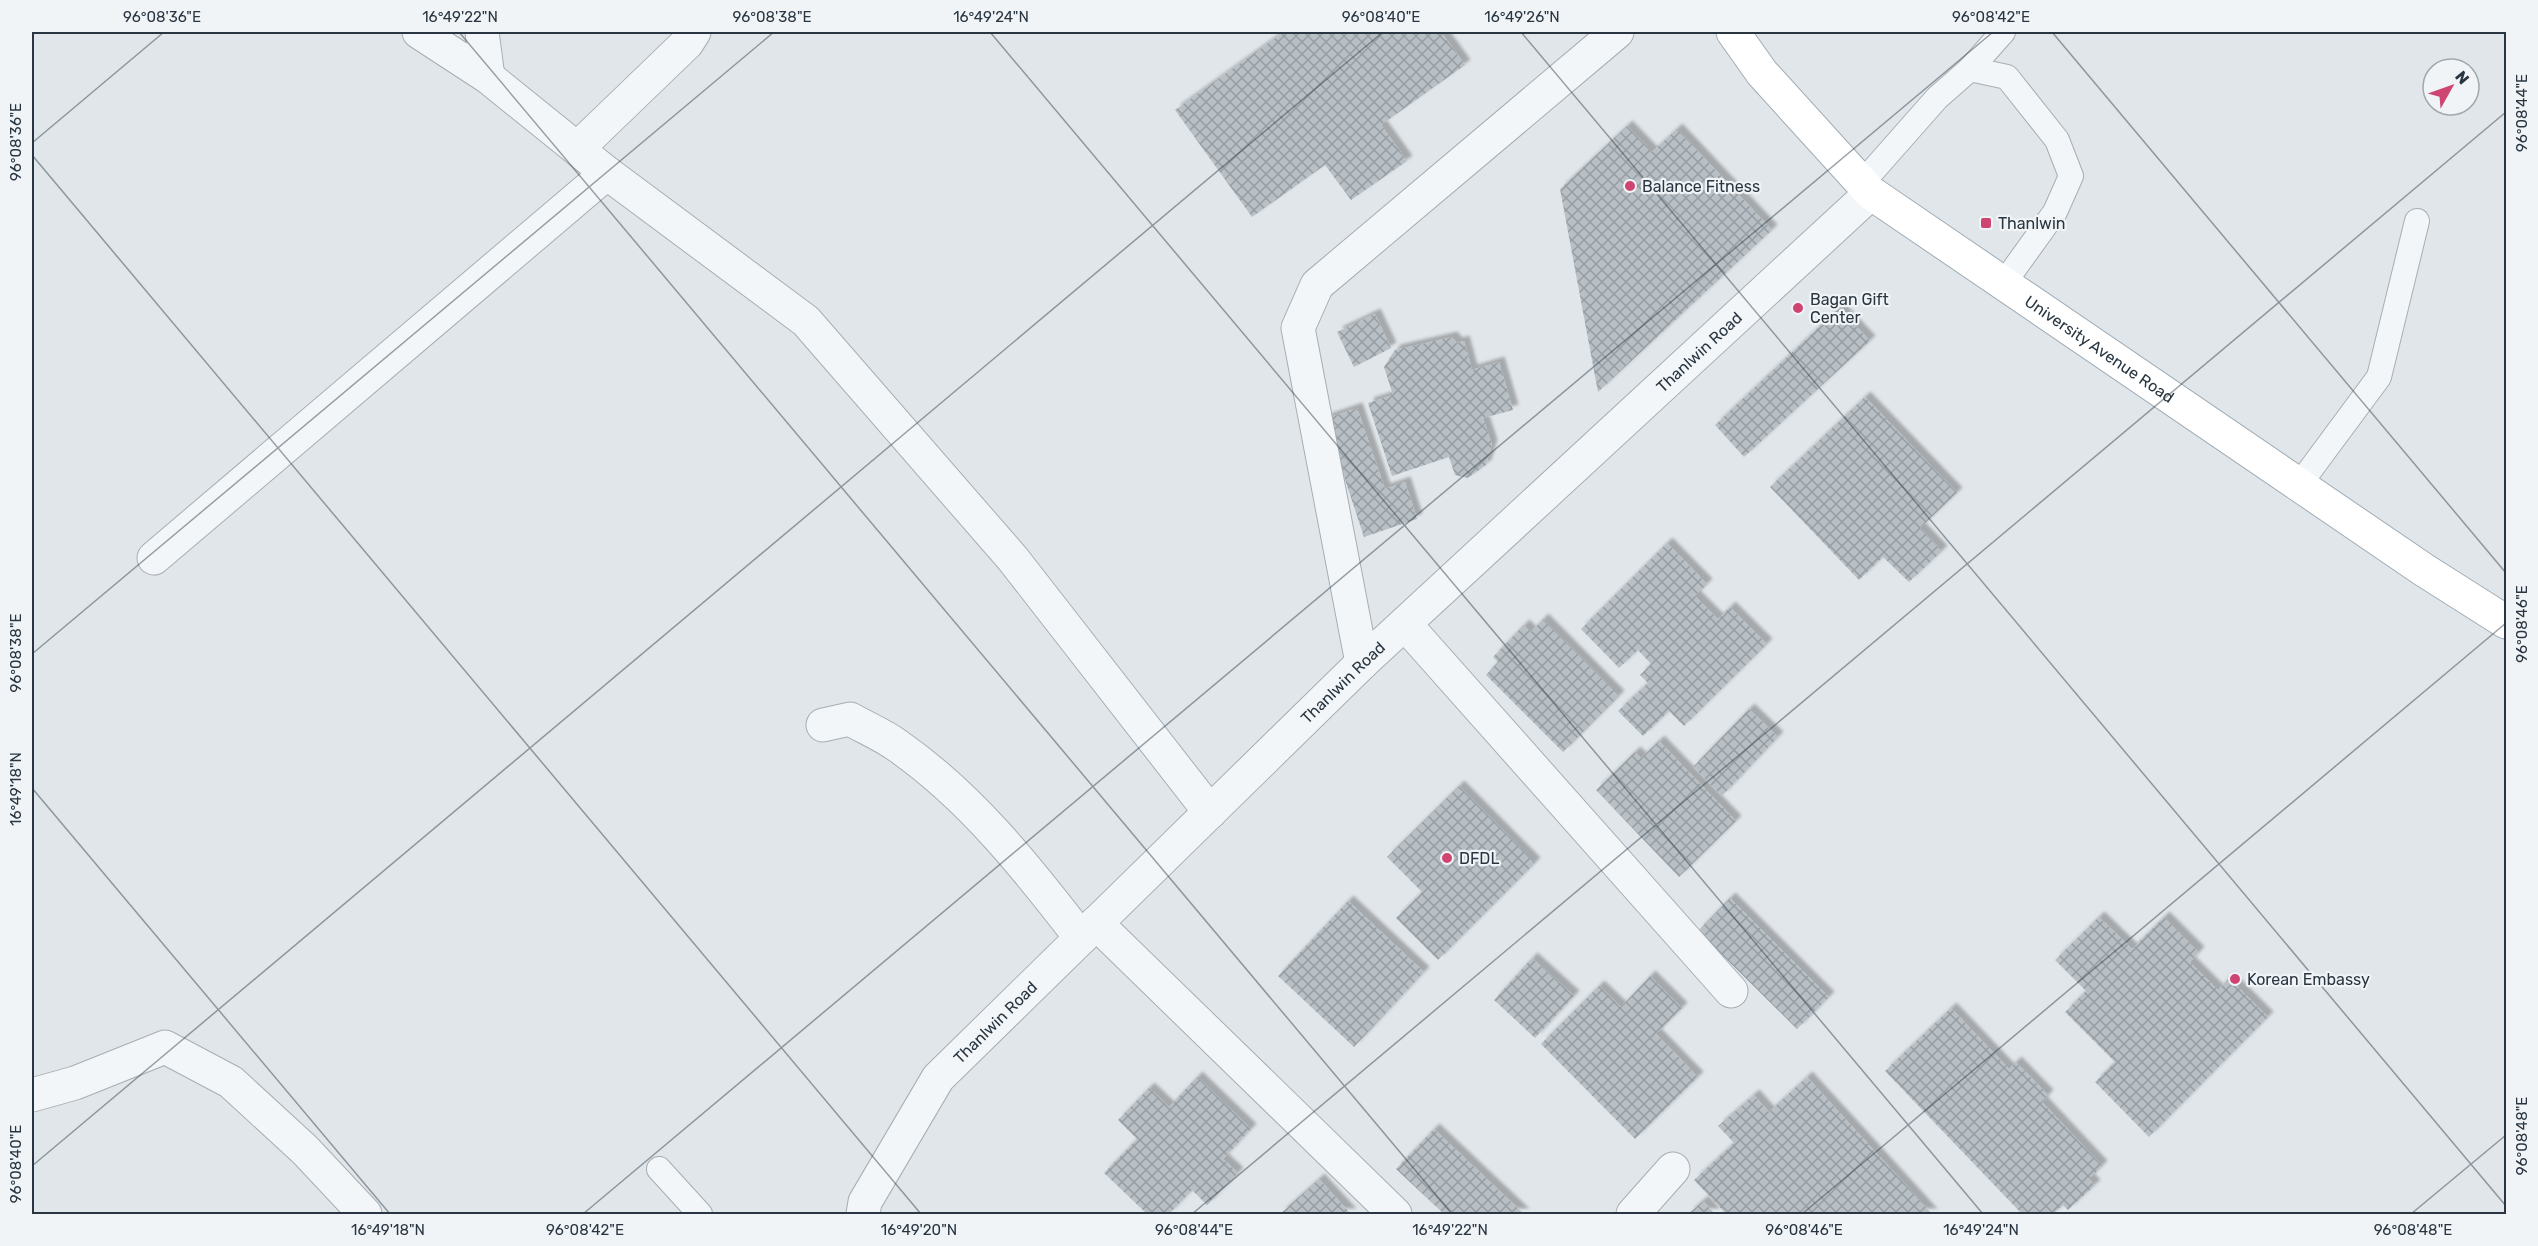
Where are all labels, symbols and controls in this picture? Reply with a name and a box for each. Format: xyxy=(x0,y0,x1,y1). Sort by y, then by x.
text: 96°08'36"E xyxy=(123,8,201,26)
text: 16°49'22"N xyxy=(422,8,498,26)
text: 96°08'38"E xyxy=(732,8,812,26)
text: 16°49'24"N xyxy=(953,8,1029,26)
text: 96°08'40"E xyxy=(1342,8,1420,26)
text: 16°49'26"N xyxy=(1484,8,1560,26)
text: 96°08'42"E xyxy=(1952,8,2030,26)
north arrow xyxy=(2421,57,2481,117)
text: N xyxy=(2451,67,2473,88)
text: 96°08'44"E xyxy=(2513,74,2531,152)
text: 96°08'36"E xyxy=(7,103,25,181)
place label: Balance Fitness xyxy=(1642,177,1760,196)
marker: Balance Fitness xyxy=(1623,179,1637,193)
place label: Thanlwin xyxy=(1998,214,2066,233)
marker: Thanlwin xyxy=(1979,216,1993,230)
place label: Bagan Gift Center xyxy=(1810,290,1889,327)
street label: University Avenue Road xyxy=(2021,291,2178,406)
marker: Bagan Gift Center xyxy=(1791,301,1805,315)
street label: Thanlwin Road xyxy=(1652,308,1746,396)
text: 96°08'46"E xyxy=(2513,585,2531,663)
text: 96°08'38"E xyxy=(7,613,25,693)
street label: Thanlwin Road xyxy=(1297,637,1389,727)
text: 16°49'18"N xyxy=(7,752,25,826)
place label: DFDL xyxy=(1459,849,1499,868)
marker: DFDL xyxy=(1440,851,1454,865)
place label: Korean Embassy xyxy=(2247,970,2370,989)
marker: Korean Embassy xyxy=(2228,972,2242,986)
street label: Thanlwin Road xyxy=(949,977,1041,1067)
text: 96°08'48"E xyxy=(2513,1097,2531,1175)
text: 96°08'40"E xyxy=(7,1125,25,1203)
text: 16°49'18"N xyxy=(351,1221,425,1239)
text: 96°08'42"E xyxy=(546,1221,624,1239)
text: 16°49'20"N xyxy=(881,1221,957,1239)
text: 96°08'44"E xyxy=(1155,1221,1233,1239)
text: 16°49'22"N xyxy=(1412,1221,1488,1239)
text: 96°08'46"E xyxy=(1765,1221,1843,1239)
text: 16°49'24"N xyxy=(1943,1221,2019,1239)
text: 96°08'48"E xyxy=(2374,1221,2452,1239)

